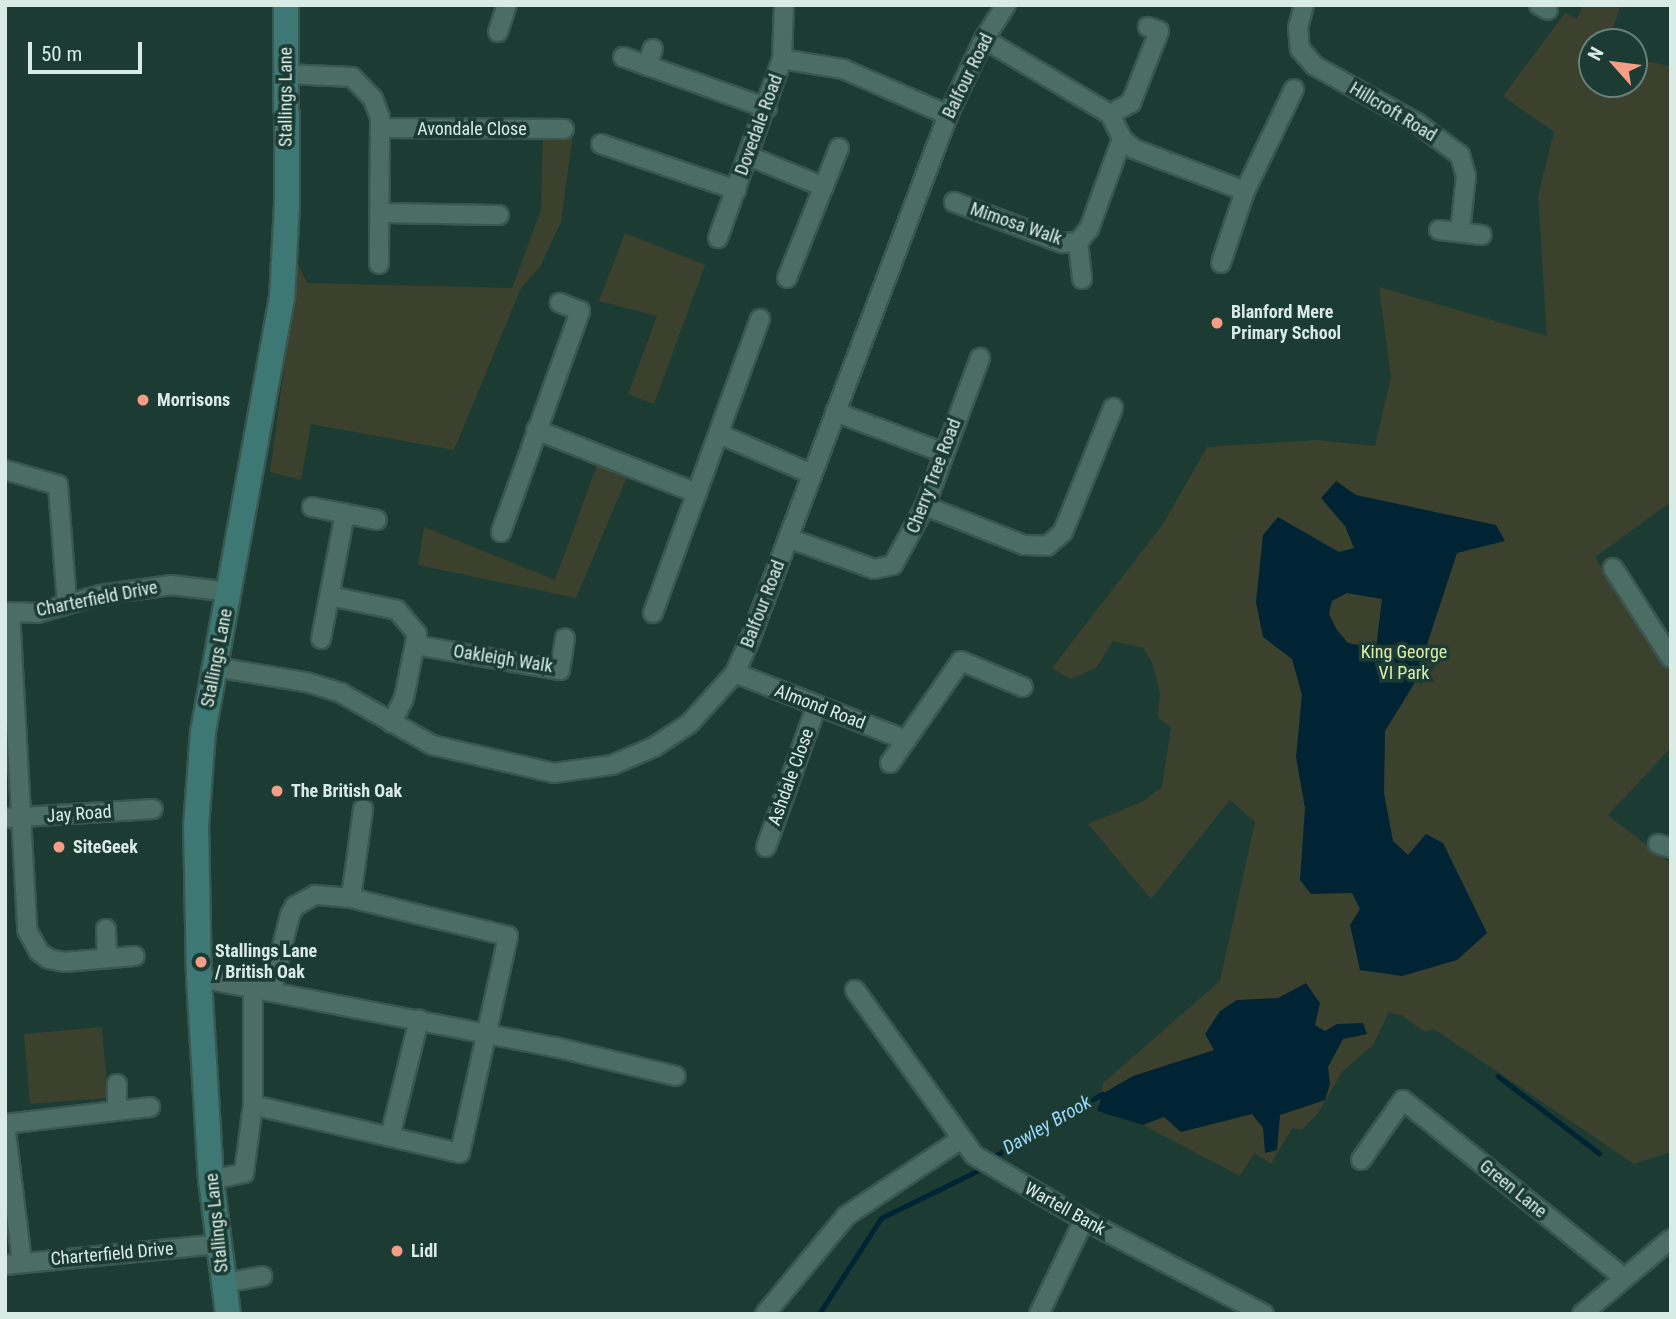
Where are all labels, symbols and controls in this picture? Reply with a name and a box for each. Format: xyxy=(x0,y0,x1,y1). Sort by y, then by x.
scale bar xyxy=(32,28,145,72)
north arrow xyxy=(1578,28,1648,98)
street label: Balfour Road xyxy=(938,30,998,122)
text: 50 m xyxy=(41,42,82,66)
text: N xyxy=(1583,43,1609,64)
street label: Stallings Lane xyxy=(275,47,297,147)
street label: Dovedale Road xyxy=(731,72,787,178)
street label: Hillcroft Road xyxy=(1346,78,1440,146)
street label: Avondale Close xyxy=(417,118,527,140)
street label: Mimosa Walk xyxy=(967,198,1065,250)
place label: Blanford Mere Primary School xyxy=(1231,302,1341,344)
marker: Blanford Mere Primary School xyxy=(1209,315,1225,331)
place label: Morrisons xyxy=(157,389,230,411)
marker: Morrisons xyxy=(135,392,151,408)
street label: Cherry Tree Road xyxy=(902,416,966,536)
street label: Balfour Road xyxy=(736,557,790,651)
street label: Charterfield Drive xyxy=(35,577,159,621)
street label: Stallings Lane xyxy=(197,607,237,709)
street label: Oakleigh Walk xyxy=(452,640,554,678)
park label: King George VI Park xyxy=(1361,642,1447,684)
street label: Almond Road xyxy=(772,680,868,734)
street label: Ashdale Close xyxy=(763,726,819,828)
place label: The British Oak xyxy=(291,780,402,802)
marker: The British Oak xyxy=(269,783,285,799)
street label: Jay Road xyxy=(46,801,112,827)
place label: SiteGeek xyxy=(73,836,138,858)
marker: SiteGeek xyxy=(51,839,67,855)
place label: Stallings Lane / British Oak xyxy=(215,941,317,984)
marker: Stallings Lane / British Oak xyxy=(193,954,209,970)
water label: Dawley Brook xyxy=(999,1091,1095,1159)
street label: Green Lane xyxy=(1475,1155,1551,1223)
street label: Stallings Lane xyxy=(201,1172,233,1274)
street label: Wartell Bank xyxy=(1021,1178,1109,1240)
street label: Charterfield Drive xyxy=(50,1238,174,1270)
place label: Lidl xyxy=(411,1240,438,1262)
marker: Lidl xyxy=(389,1243,405,1259)

